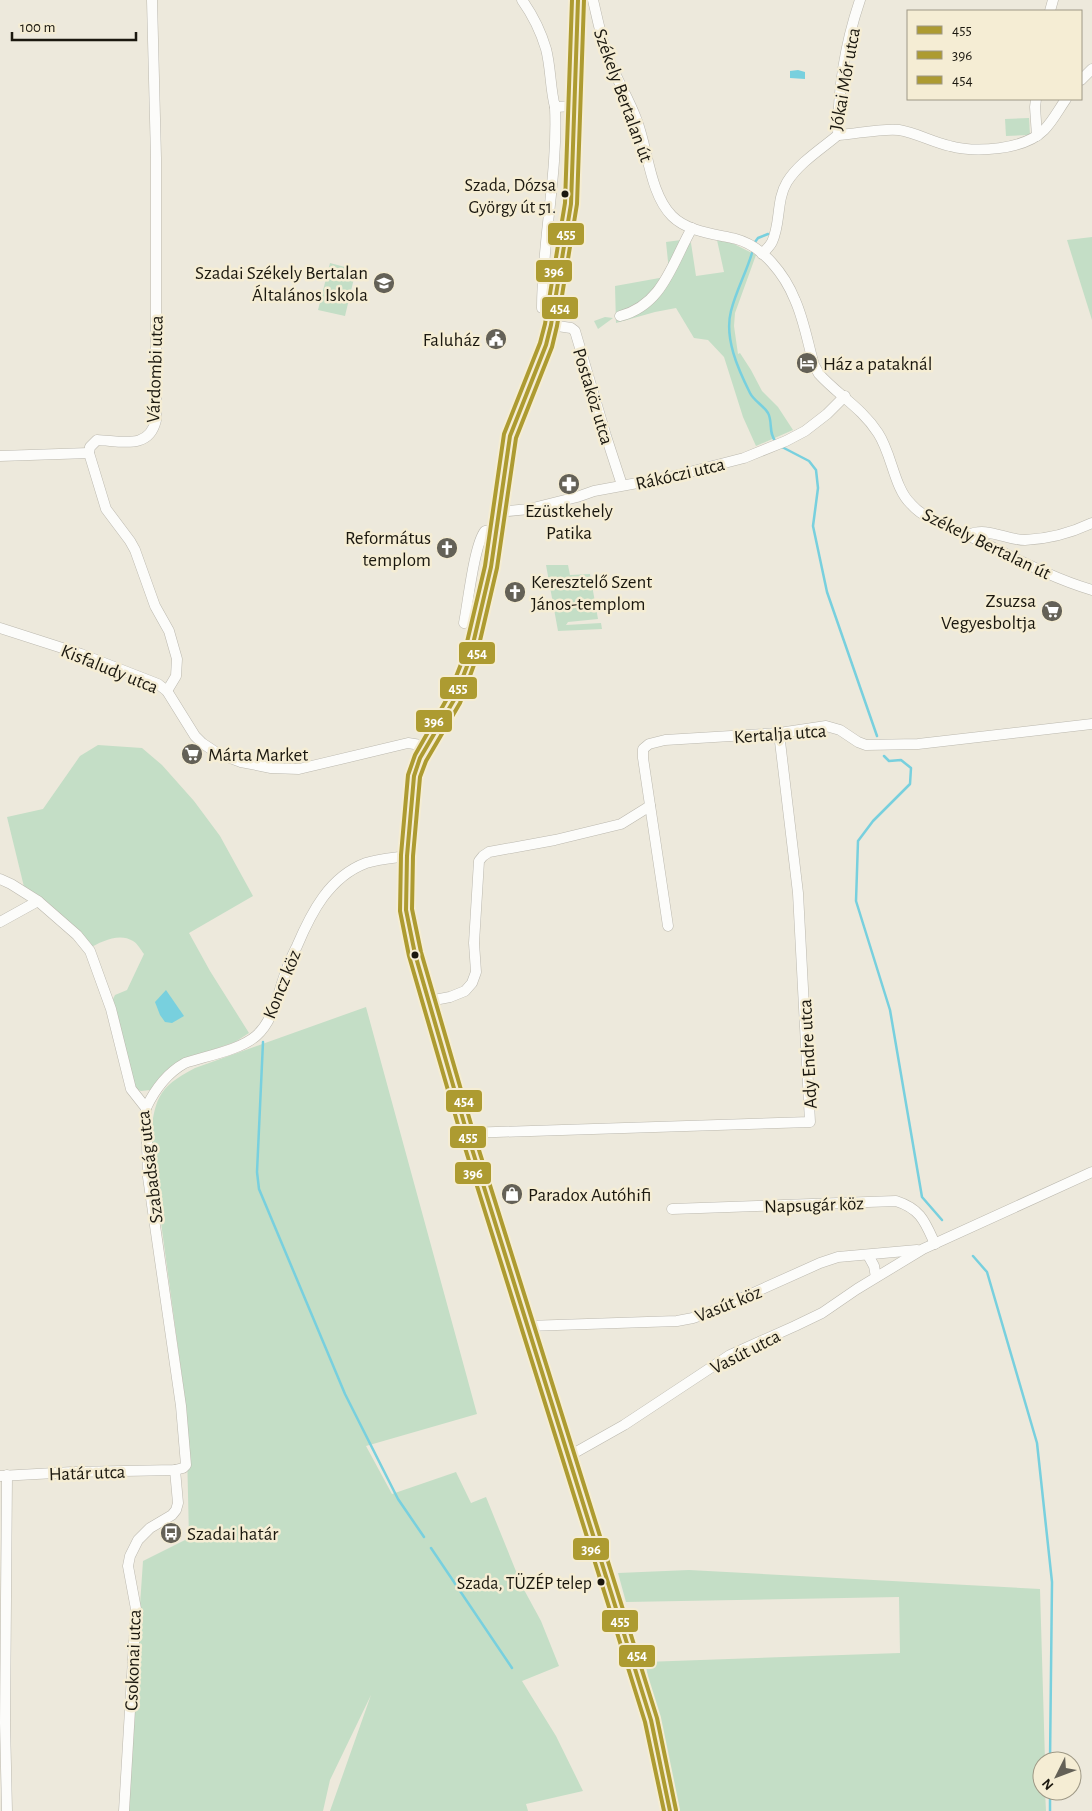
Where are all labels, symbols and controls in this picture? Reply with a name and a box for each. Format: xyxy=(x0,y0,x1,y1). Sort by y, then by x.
scale bar xyxy=(12,10,136,42)
legend xyxy=(907,10,1082,100)
text: 100 m xyxy=(20,20,55,35)
text: 455 xyxy=(952,23,972,38)
street label: Székely Bertalan út xyxy=(590,26,655,165)
street label: Jókai Mór utca xyxy=(827,26,864,132)
text: 396 xyxy=(952,48,972,63)
text: 454 xyxy=(952,73,973,88)
place label: Szada, Dózsa György út 51. xyxy=(464,177,556,217)
marker: Szada, Dózsa György út 51. xyxy=(560,189,570,199)
line badge: 455 xyxy=(547,222,585,246)
text: 455 xyxy=(556,228,576,242)
line badge: 396 xyxy=(535,259,573,283)
place label: Szadai Székely Bertalan Általános Iskola xyxy=(195,264,368,305)
text: 396 xyxy=(544,265,564,279)
school or university icon: Szadai Székely Bertalan Általános Iskola xyxy=(372,271,396,295)
line badge: 454 xyxy=(541,296,579,320)
text: 454 xyxy=(550,302,570,316)
street label: Várdombi utca xyxy=(144,315,167,423)
public building icon: Faluház xyxy=(484,327,508,351)
place label: Faluház xyxy=(423,331,480,350)
street label: Postaköz utca xyxy=(569,346,616,447)
hotel icon: Ház a pataknál xyxy=(795,351,819,375)
place label: Ház a pataknál xyxy=(823,355,933,374)
street label: Rákóczi utca xyxy=(634,455,727,494)
pharmacy icon: Ezüstkehely Patika xyxy=(557,472,581,496)
place label: Ezüstkehely Patika xyxy=(525,502,613,543)
street label: Székely Bertalan út xyxy=(919,505,1053,584)
place label: Református templom xyxy=(345,529,431,570)
church icon: Református templom xyxy=(435,536,459,560)
place label: Keresztelő Szent János-templom xyxy=(531,573,652,614)
church icon: Keresztelő Szent János-templom xyxy=(503,580,527,604)
place label: Zsuzsa Vegyesboltja xyxy=(941,592,1036,633)
supermarket icon: Zsuzsa Vegyesboltja xyxy=(1040,599,1064,623)
street label: Kisfaludy utca xyxy=(58,641,161,698)
line badge: 454 xyxy=(458,641,496,665)
text: 454 xyxy=(467,647,487,661)
line badge: 455 xyxy=(439,676,478,700)
text: 455 xyxy=(448,682,468,696)
line badge: 396 xyxy=(415,709,453,733)
text: 396 xyxy=(424,715,444,729)
street label: Kertalja utca xyxy=(733,722,827,747)
supermarket icon: Márta Market xyxy=(180,742,204,766)
place label: Márta Market xyxy=(208,746,308,765)
street label: Koncz köz xyxy=(260,947,305,1022)
unlabelled marker xyxy=(410,950,420,960)
street label: Ady Endre utca xyxy=(796,998,821,1109)
line badge: 454 xyxy=(445,1089,483,1113)
text: 454 xyxy=(454,1095,474,1109)
street label: Szabadság utca xyxy=(134,1109,167,1224)
line badge: 455 xyxy=(449,1125,487,1149)
text: 455 xyxy=(458,1131,478,1145)
line badge: 396 xyxy=(454,1161,492,1185)
text: 396 xyxy=(463,1167,483,1181)
shop icon: Paradox Autóhifi xyxy=(500,1182,524,1206)
place label: Paradox Autóhifi xyxy=(528,1186,651,1205)
street label: Napsugár köz xyxy=(764,1194,864,1217)
street label: Vasút köz xyxy=(693,1282,765,1326)
street label: Vasút utca xyxy=(708,1327,784,1378)
street label: Határ utca xyxy=(48,1463,126,1484)
bus stop icon: Szadai határ xyxy=(159,1521,183,1545)
place label: Szadai határ xyxy=(187,1525,278,1544)
line badge: 396 xyxy=(572,1537,610,1561)
text: 396 xyxy=(581,1543,601,1557)
place label: Szada, TÜZÉP telep xyxy=(457,1572,592,1593)
marker: Szada, TÜZÉP telep xyxy=(596,1577,606,1587)
street label: Csokonai utca xyxy=(122,1609,145,1711)
line badge: 455 xyxy=(601,1609,639,1633)
text: 455 xyxy=(610,1615,630,1629)
line badge: 454 xyxy=(618,1644,656,1668)
text: 454 xyxy=(627,1649,647,1663)
north arrow xyxy=(1032,1751,1082,1801)
text: N xyxy=(1040,1776,1057,1792)

